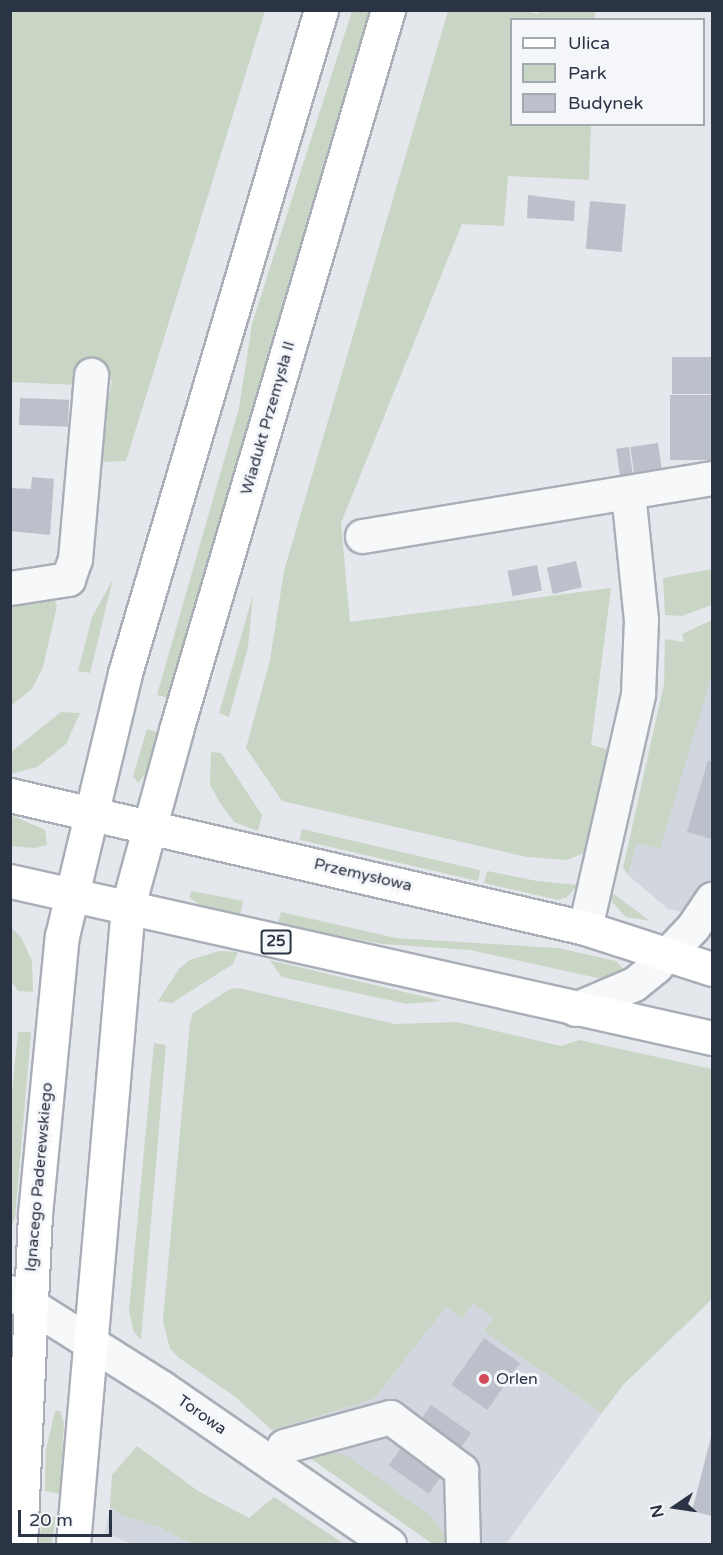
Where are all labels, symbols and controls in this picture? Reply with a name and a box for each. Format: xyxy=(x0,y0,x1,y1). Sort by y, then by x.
legend xyxy=(510,18,705,126)
text: Ulica xyxy=(568,32,610,54)
text: Park xyxy=(568,62,606,84)
text: Budynek xyxy=(568,92,643,114)
street label: Wiadukt Przemysła II xyxy=(237,339,299,497)
street label: Przemysłowa xyxy=(312,854,414,896)
road number: 25 xyxy=(260,930,292,954)
street label: Ignacego Paderewskiego xyxy=(21,1082,57,1272)
place label: Orlen xyxy=(496,1369,538,1389)
marker: Orlen xyxy=(477,1372,491,1386)
street label: Torowa xyxy=(174,1391,230,1439)
north arrow xyxy=(645,1477,705,1537)
scale bar xyxy=(21,1498,116,1536)
text: N xyxy=(646,1503,669,1520)
text: 20 m xyxy=(29,1509,73,1531)

